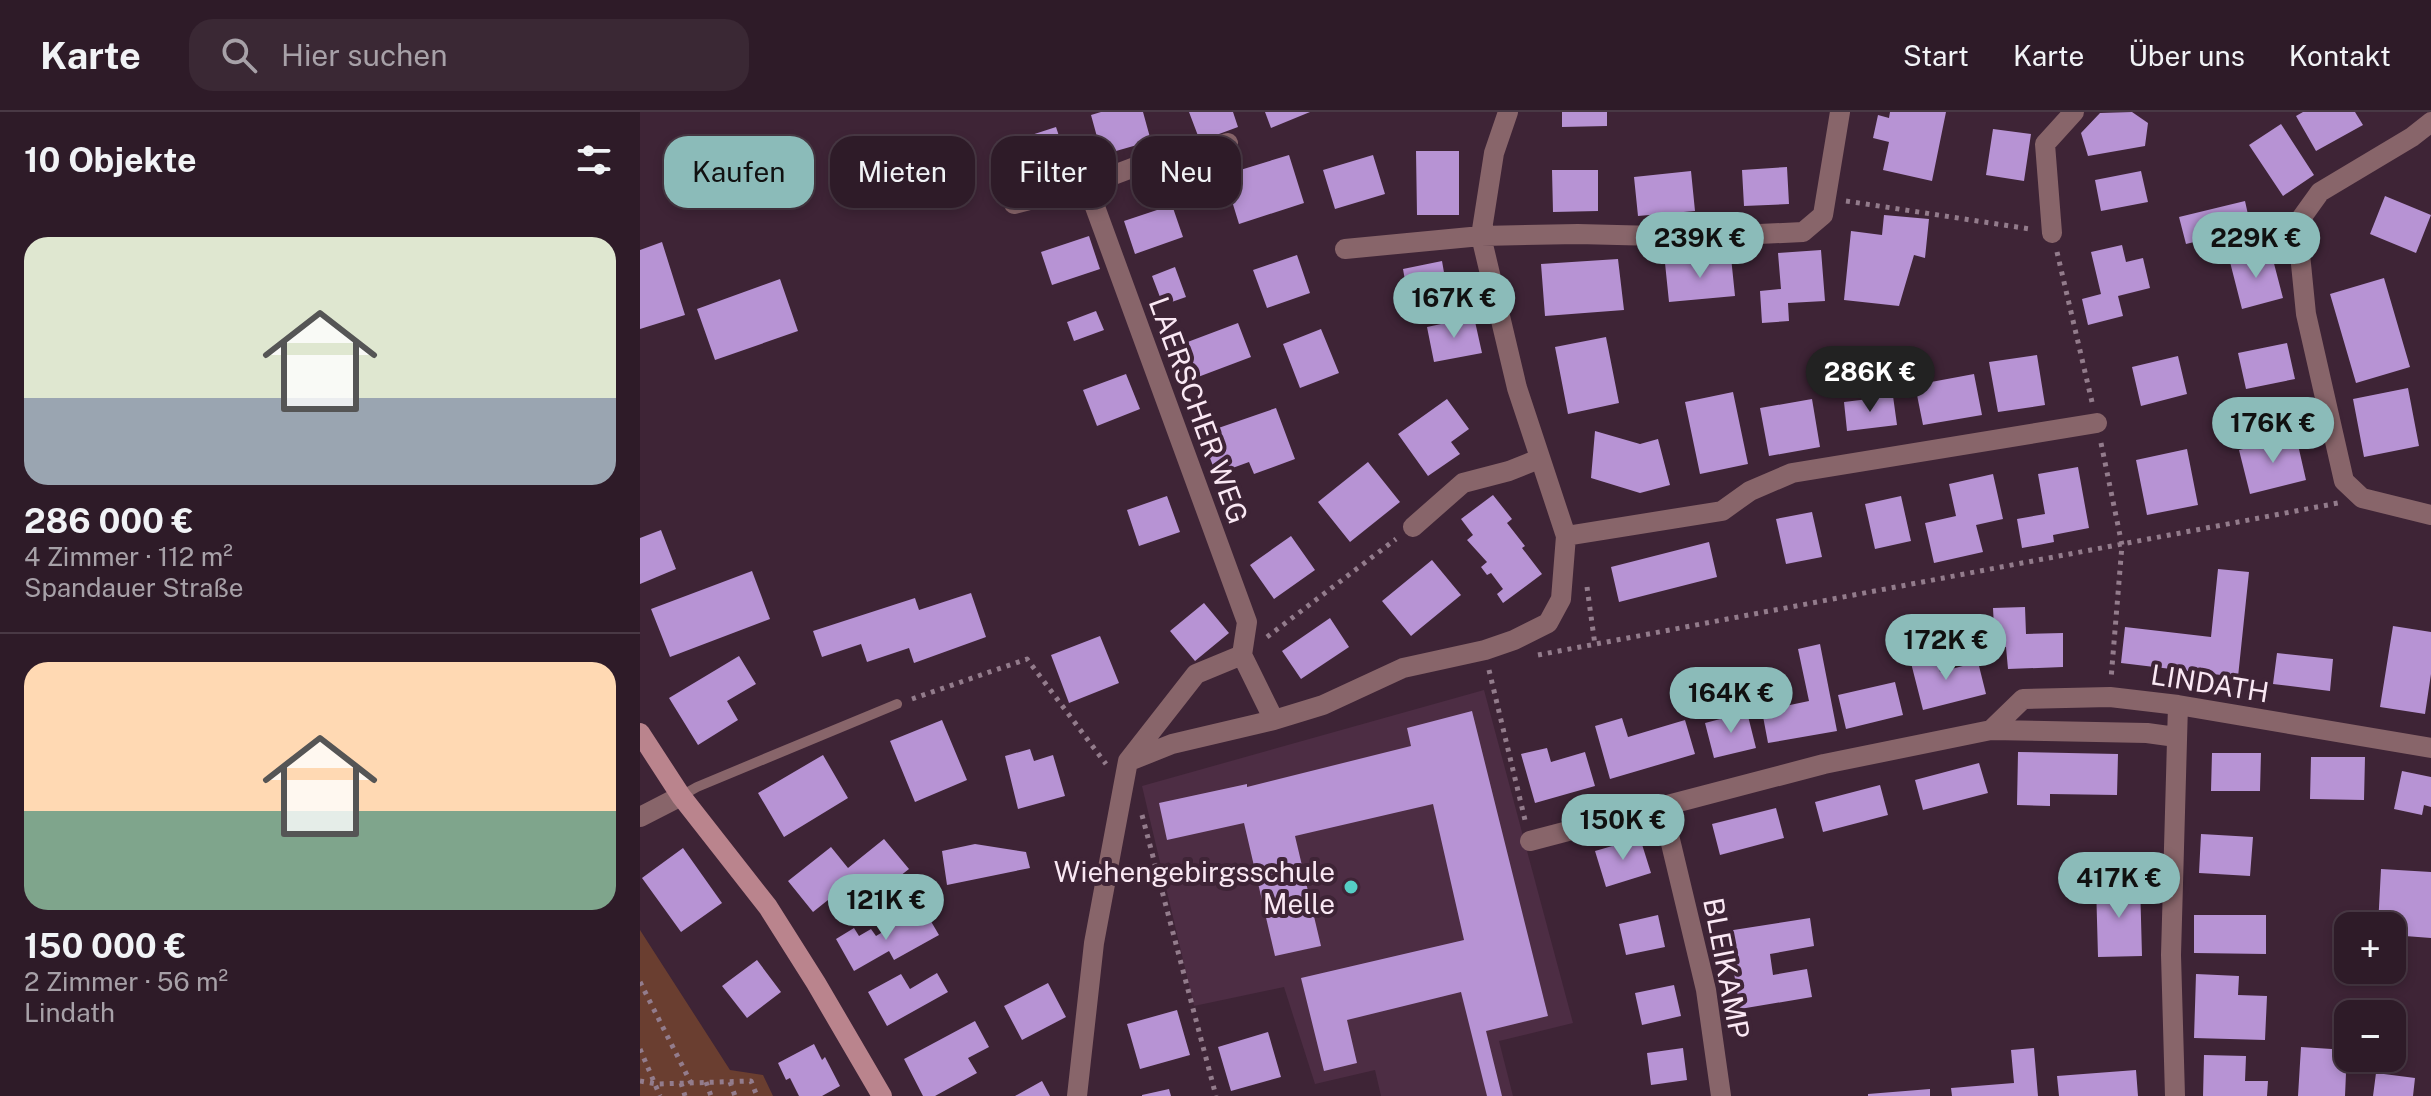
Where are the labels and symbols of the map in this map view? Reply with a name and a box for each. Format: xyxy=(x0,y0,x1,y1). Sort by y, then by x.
pin: 239K € xyxy=(1635,212,1765,280)
pin: 229K € xyxy=(2191,212,2321,280)
pin: 167K € xyxy=(1389,272,1519,340)
street label: LAERSCHER WEG xyxy=(1143,292,1255,528)
pin: 286K € xyxy=(1805,346,1935,414)
pin: 176K € xyxy=(2208,397,2338,465)
pin: 172K € xyxy=(1881,614,2011,682)
street label: LINDATH xyxy=(2148,657,2272,709)
pin: 164K € xyxy=(1666,667,1796,735)
pin: 150K € xyxy=(1558,794,1688,862)
pin: 417K € xyxy=(2054,852,2184,920)
place label: Wiehengebirgsschule Melle xyxy=(1054,855,1335,920)
pin: 121K € xyxy=(821,874,951,942)
marker: Wiehengebirgsschule Melle xyxy=(1342,878,1360,896)
street label: BLEIKAMP xyxy=(1697,895,1757,1041)

